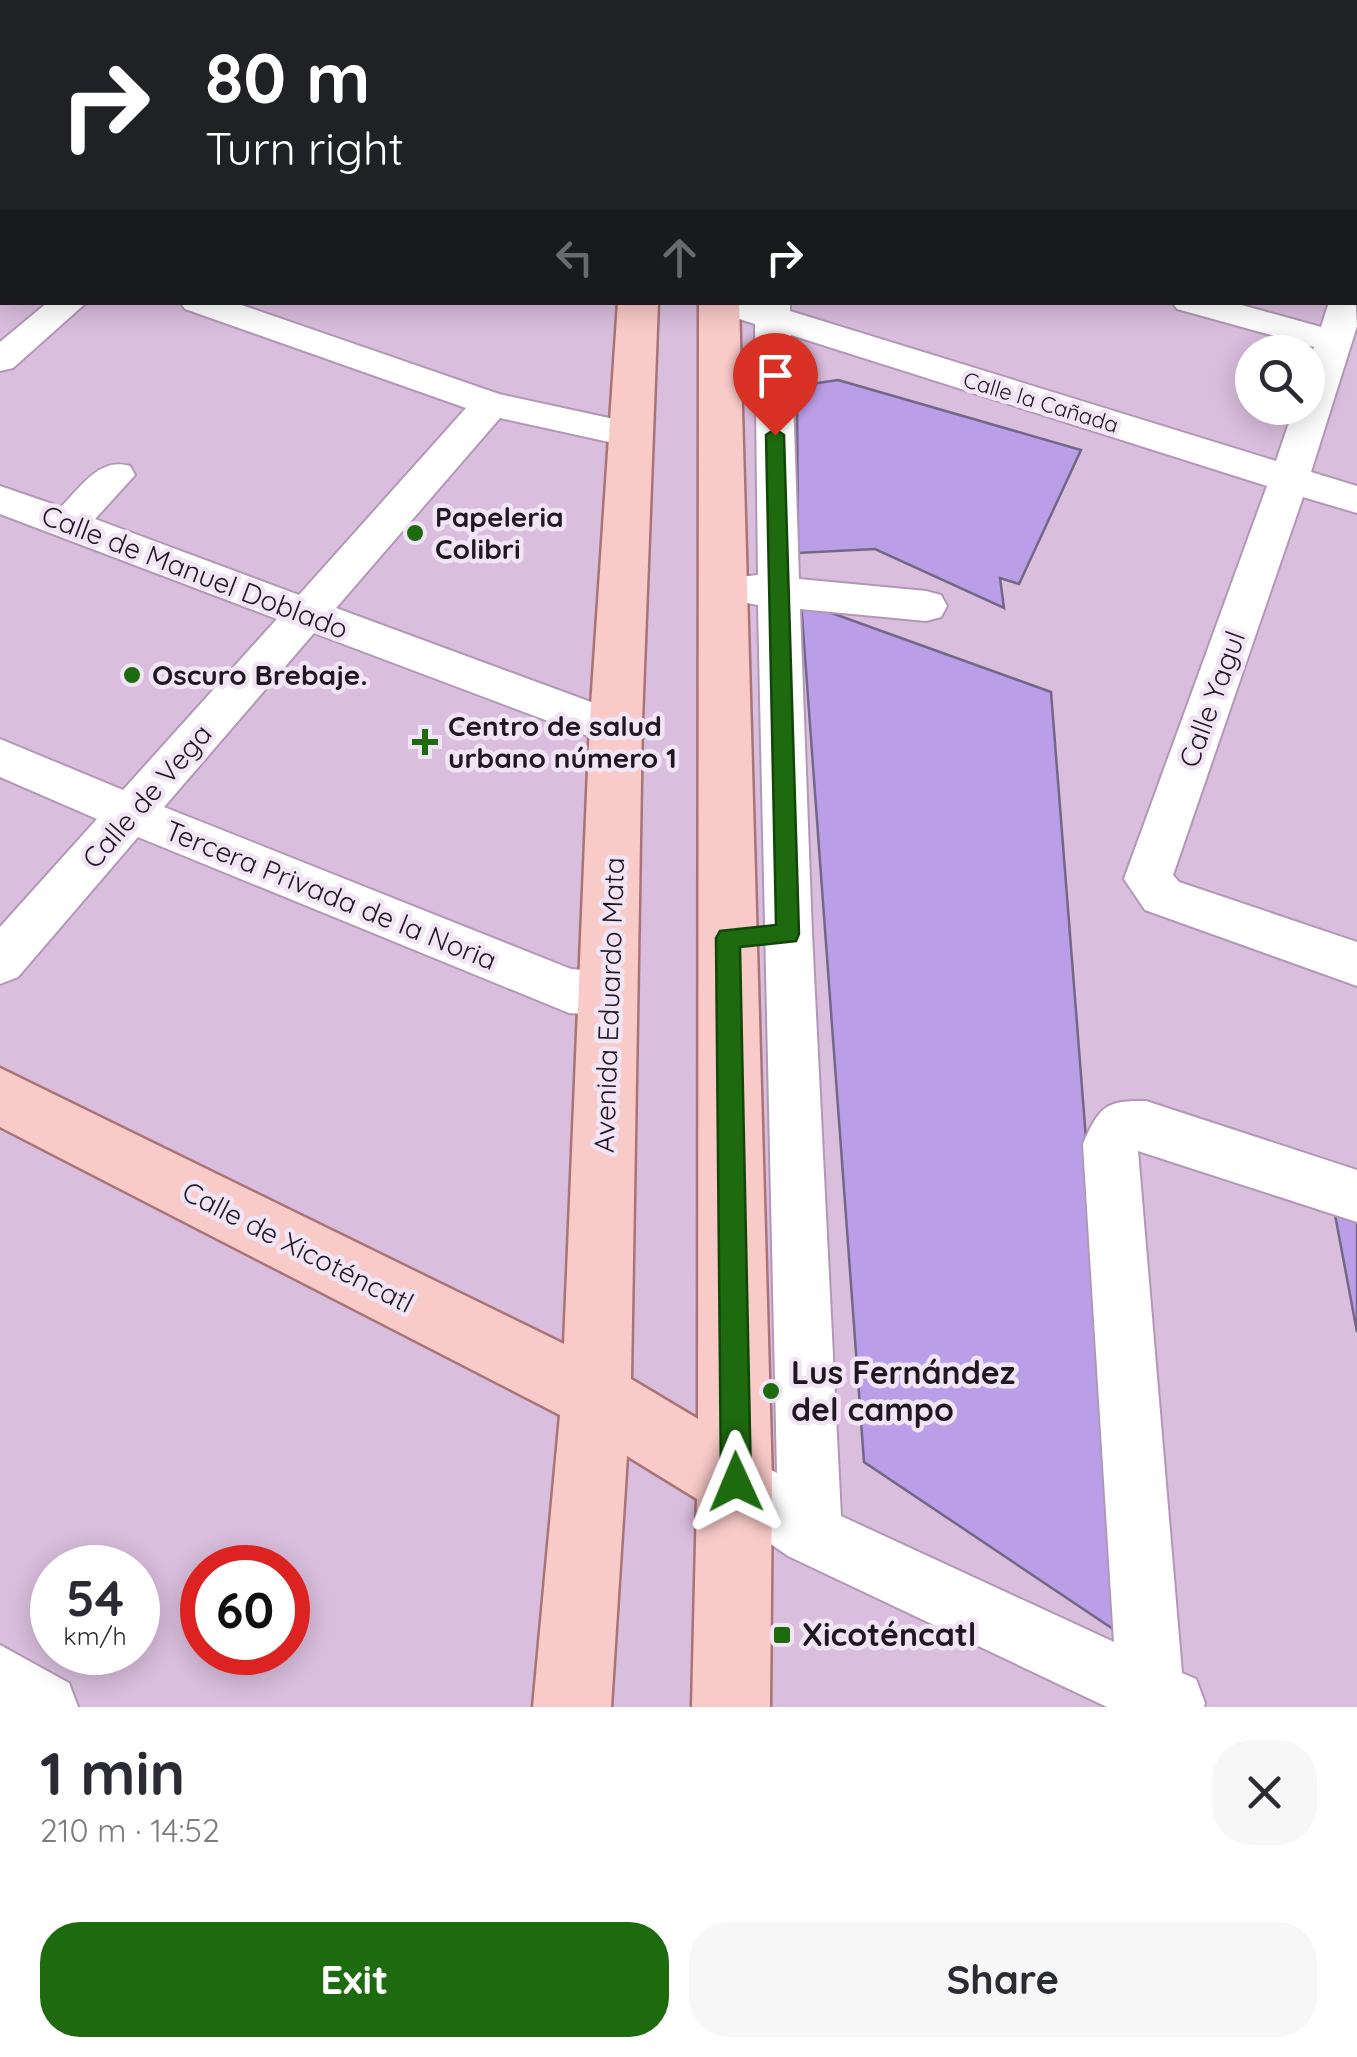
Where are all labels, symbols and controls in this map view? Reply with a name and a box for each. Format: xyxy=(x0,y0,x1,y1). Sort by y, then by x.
text: 80 m xyxy=(205,33,370,121)
icon: right xyxy=(40,40,170,170)
text: Turn right xyxy=(205,120,404,176)
icon: left xyxy=(547,230,602,285)
icon: ahead xyxy=(652,230,707,285)
icon: right xyxy=(757,230,812,285)
pin xyxy=(733,333,818,436)
map controls xyxy=(1235,335,1325,425)
button: search xyxy=(1235,335,1325,425)
icon: arrive xyxy=(748,348,803,403)
street label: Calle la Cañada xyxy=(960,365,1122,439)
street label: Calle de Manuel Doblado xyxy=(37,497,353,646)
place label: Papeleria Colibri xyxy=(435,499,564,566)
marker: Papeleria Colibri xyxy=(404,522,426,544)
street label: Calle Yagul xyxy=(1171,626,1252,772)
place label: Oscuro Brebaje. xyxy=(152,657,367,692)
marker: Oscuro Brebaje. xyxy=(121,664,143,686)
place label: Centro de salud urbano número 1 xyxy=(448,708,677,775)
street label: Calle de Vega xyxy=(74,716,219,875)
marker: Centro de salud urbano número 1 xyxy=(412,729,438,755)
street label: Tercera Privada de la Noria xyxy=(160,812,502,977)
street label: Avenida Eduardo Mata xyxy=(586,856,631,1153)
street label: Calle de Xicoténcatl xyxy=(177,1173,420,1320)
place label: Lus Fernández del campo xyxy=(791,1352,1015,1429)
marker: Lus Fernández del campo xyxy=(760,1380,782,1402)
position arrow xyxy=(684,1430,788,1534)
speed limit sign: 60 xyxy=(180,1545,310,1675)
text: 54 xyxy=(66,1566,124,1629)
place label: Xicoténcatl xyxy=(802,1614,976,1654)
text: km/h xyxy=(63,1620,127,1651)
marker: Xicoténcatl xyxy=(771,1624,793,1646)
text: 1 min xyxy=(40,1735,185,1810)
button: close xyxy=(1212,1740,1317,1845)
text: 210 m · 14:52 xyxy=(40,1810,220,1850)
button: Exit xyxy=(40,1922,669,2037)
button: Share xyxy=(689,1922,1317,2037)

